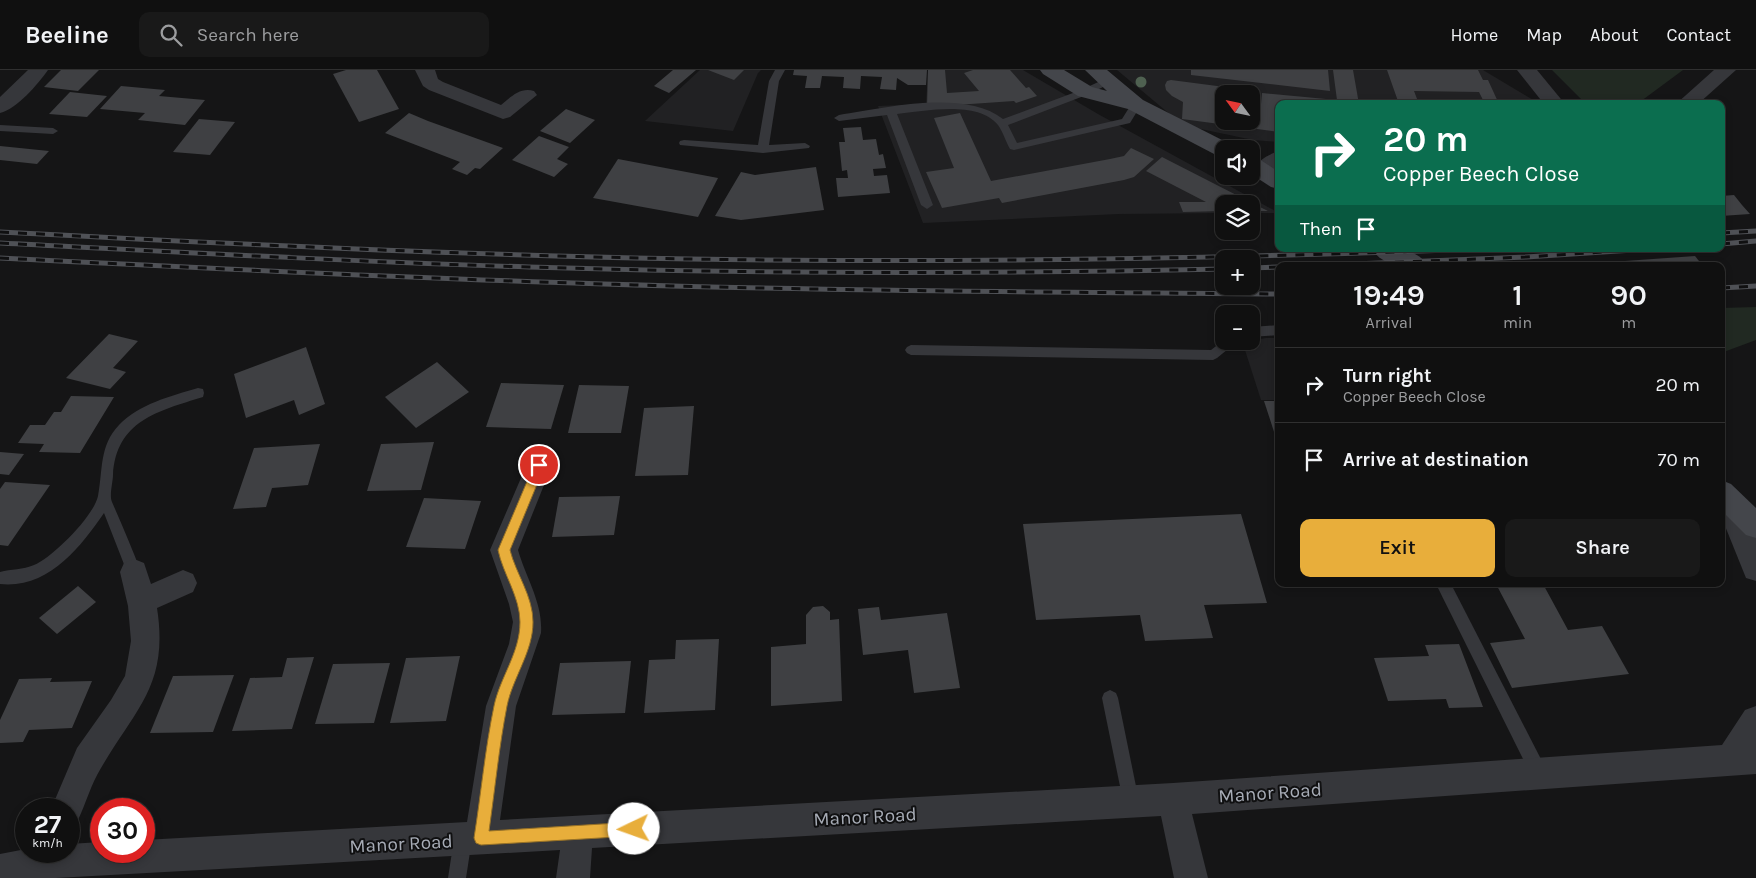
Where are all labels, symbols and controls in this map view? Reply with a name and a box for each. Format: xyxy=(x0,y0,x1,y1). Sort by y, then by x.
search box xyxy=(139,12,489,57)
text: Beeline xyxy=(25,21,109,49)
icon: search xyxy=(157,21,185,49)
text: Search here xyxy=(197,24,299,46)
text: Home xyxy=(1450,24,1498,46)
text: Map xyxy=(1526,24,1562,46)
text: About xyxy=(1590,24,1639,46)
text: Contact xyxy=(1667,24,1731,46)
north arrow xyxy=(1215,85,1260,130)
map controls xyxy=(1215,85,1260,350)
text: 20 m xyxy=(1383,119,1468,160)
icon: right xyxy=(1300,120,1365,185)
button: sound xyxy=(1215,140,1260,185)
text: Copper Beech Close xyxy=(1383,161,1579,187)
button: layers xyxy=(1215,195,1260,240)
icon: arrive xyxy=(1352,215,1380,243)
text: Then xyxy=(1300,218,1342,240)
button: + xyxy=(1215,250,1260,295)
text: 19:49 xyxy=(1353,277,1425,313)
text: 1 xyxy=(1512,277,1523,313)
text: 90 xyxy=(1610,277,1647,313)
button: − xyxy=(1215,305,1260,350)
text: Arrival xyxy=(1366,313,1412,332)
text: min xyxy=(1503,313,1532,332)
text: m xyxy=(1621,313,1636,332)
text: Turn right xyxy=(1343,365,1432,387)
icon: right xyxy=(1300,371,1328,399)
text: 20 m xyxy=(1655,374,1700,396)
text: Copper Beech Close xyxy=(1343,387,1486,406)
pin xyxy=(518,444,560,486)
icon: arrive xyxy=(1300,446,1328,474)
text: Arrive at destination xyxy=(1343,449,1529,471)
text: 70 m xyxy=(1658,449,1700,471)
icon: arrive xyxy=(525,451,553,479)
button: Exit xyxy=(1300,519,1495,577)
button: Share xyxy=(1505,519,1700,577)
street label: Manor Road xyxy=(1218,778,1322,808)
speed limit sign: 30 xyxy=(90,798,155,863)
position arrow xyxy=(607,802,659,854)
street label: Manor Road xyxy=(813,803,917,831)
text: 27 xyxy=(34,810,61,839)
street label: Manor Road xyxy=(349,830,453,858)
text: km/h xyxy=(32,836,63,850)

